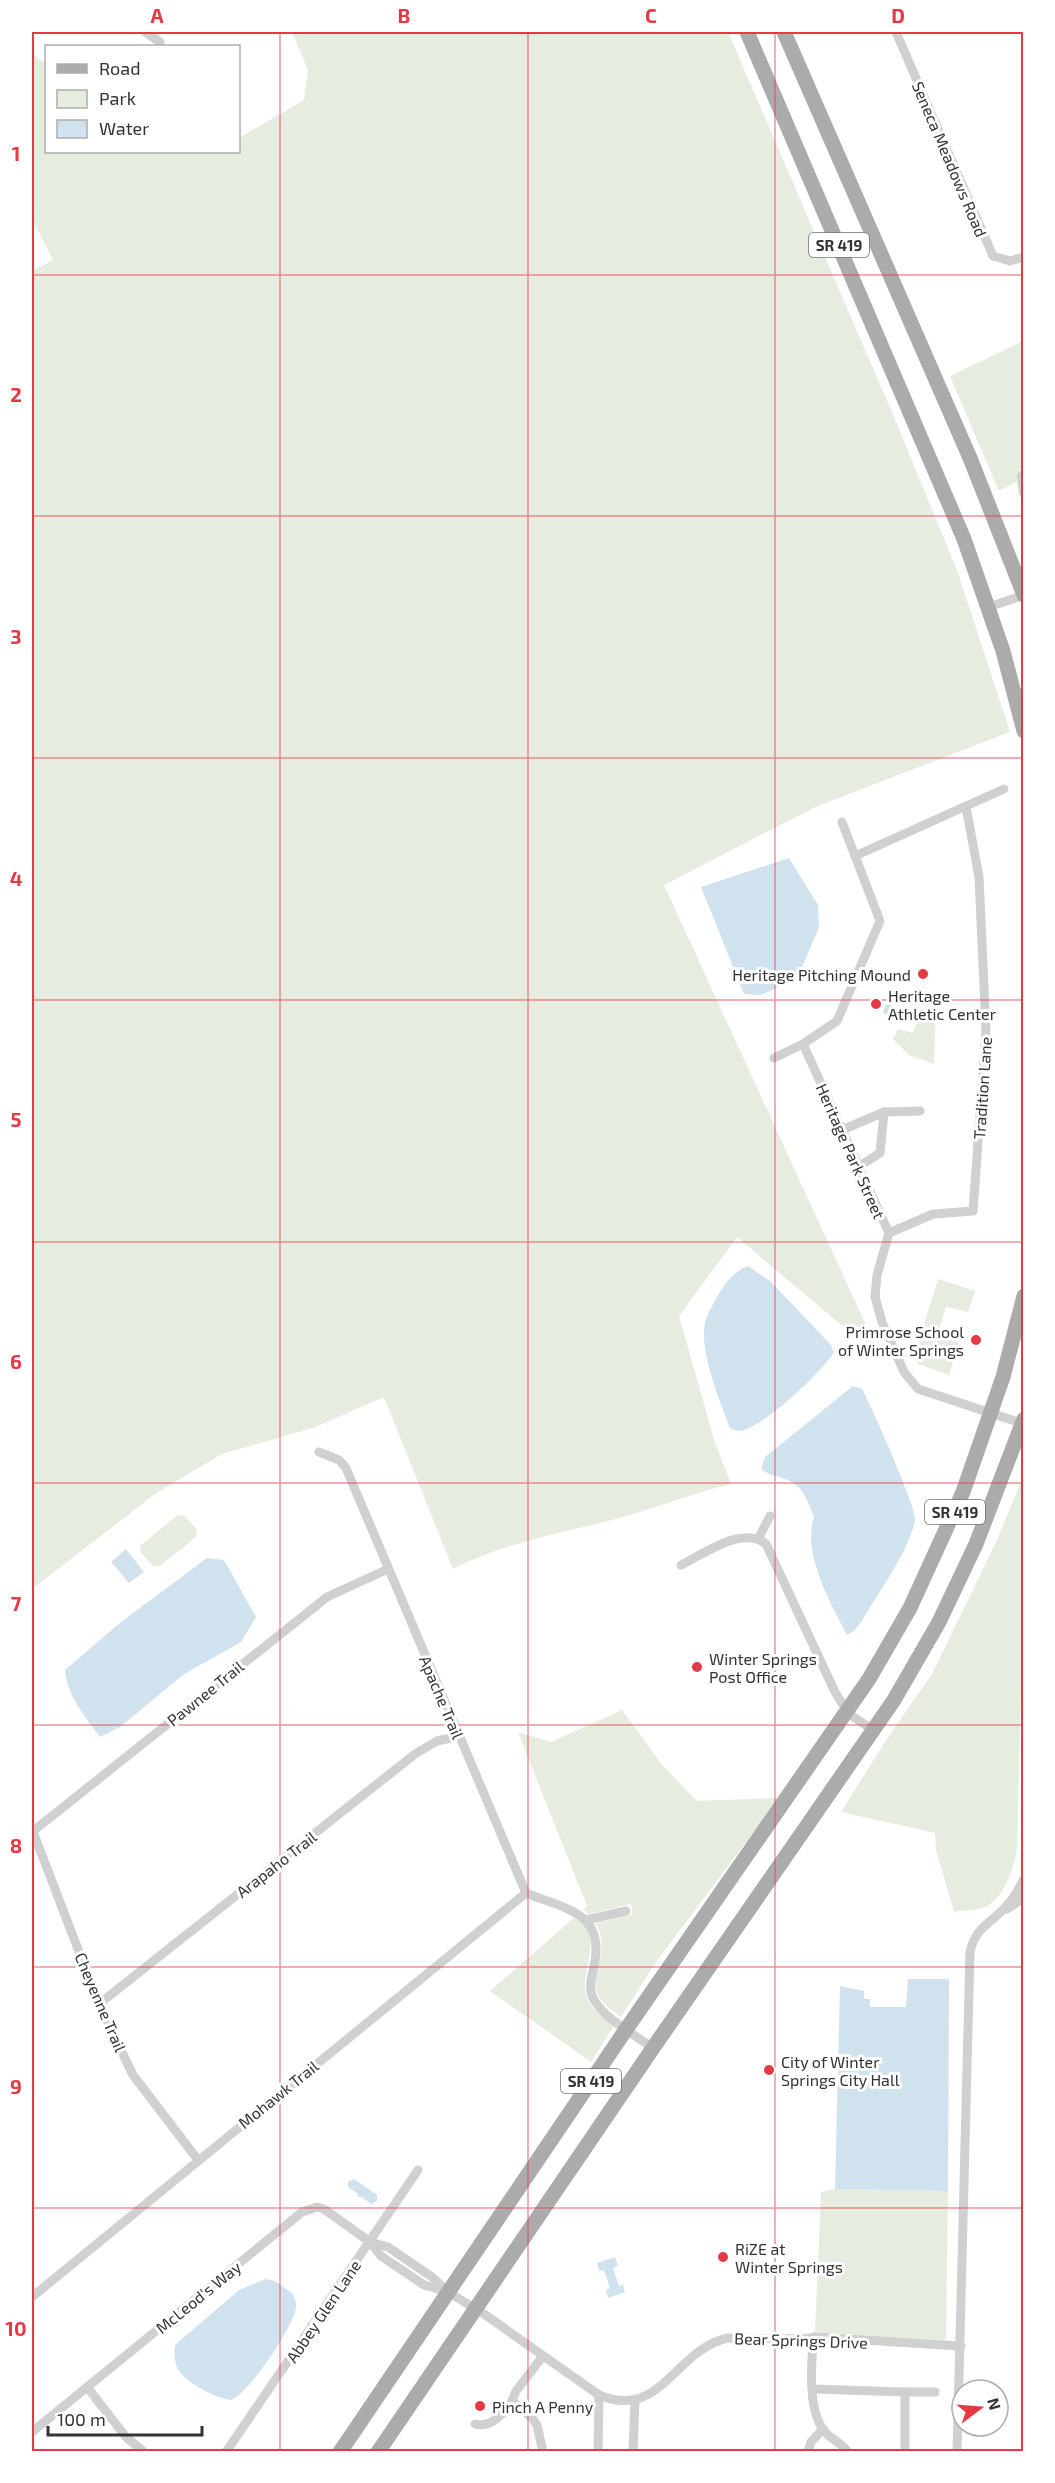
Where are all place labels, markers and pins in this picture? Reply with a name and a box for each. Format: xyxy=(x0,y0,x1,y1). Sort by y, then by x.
place label: Heritage Pitching Mound xyxy=(732,965,911,984)
marker: Heritage Pitching Mound xyxy=(916,967,930,981)
place label: Heritage Athletic Center xyxy=(888,986,997,1023)
marker: Heritage Athletic Center xyxy=(869,997,883,1011)
place label: Primrose School of Winter Springs xyxy=(838,1322,964,1359)
marker: Primrose School of Winter Springs xyxy=(969,1333,983,1347)
place label: Winter Springs Post Office xyxy=(709,1649,817,1686)
marker: Winter Springs Post Office xyxy=(690,1660,704,1674)
place label: City of Winter Springs City Hall xyxy=(781,2052,900,2089)
marker: City of Winter Springs City Hall xyxy=(762,2063,776,2077)
place label: RiZE at Winter Springs xyxy=(735,2239,843,2276)
marker: RiZE at Winter Springs xyxy=(716,2250,730,2264)
place label: Pinch A Penny xyxy=(492,2397,594,2416)
marker: Pinch A Penny xyxy=(473,2399,487,2413)

